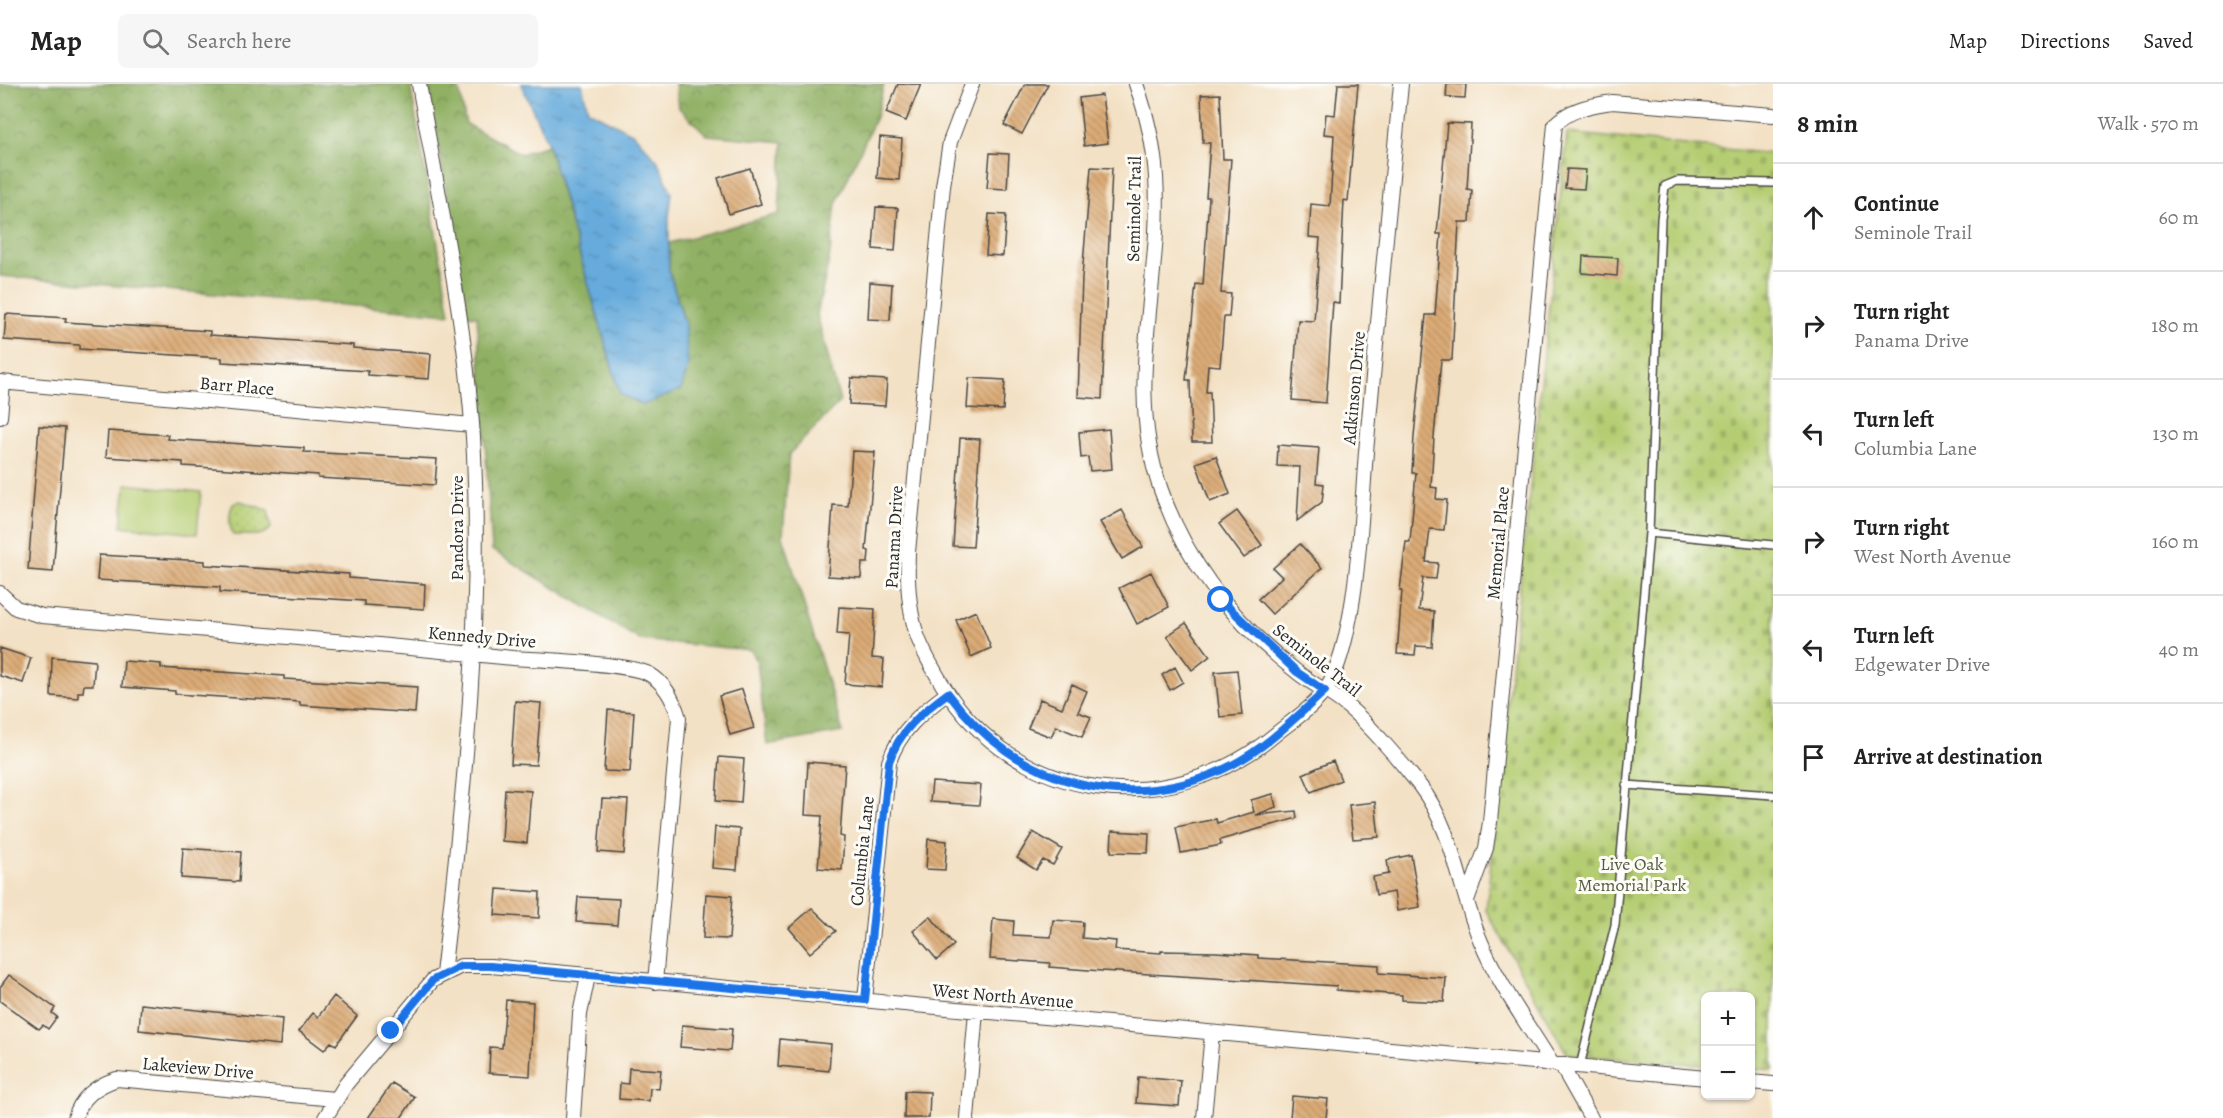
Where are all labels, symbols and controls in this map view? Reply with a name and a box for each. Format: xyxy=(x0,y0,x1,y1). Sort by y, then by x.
search box xyxy=(118,14,538,68)
text: Map xyxy=(30,22,82,60)
icon: search xyxy=(139,25,172,58)
text: Search here xyxy=(187,26,291,56)
text: Map xyxy=(1949,27,1987,55)
text: Directions xyxy=(2020,27,2110,55)
text: Saved xyxy=(2143,27,2193,55)
text: 8 min xyxy=(1797,106,1858,141)
text: Walk · 570 m xyxy=(2098,110,2199,137)
street label: Seminole Trail xyxy=(1121,155,1147,262)
text: Continue xyxy=(1854,189,1939,219)
icon: ahead xyxy=(1797,201,1830,234)
text: 60 m xyxy=(2159,204,2199,231)
text: Seminole Trail xyxy=(1854,219,1972,246)
text: Turn right xyxy=(1854,297,1950,327)
icon: right xyxy=(1797,309,1830,342)
text: 180 m xyxy=(2151,312,2199,339)
text: Panama Drive xyxy=(1854,327,1969,354)
street label: Adkinson Drive xyxy=(1337,330,1371,447)
street label: Barr Place xyxy=(199,371,275,401)
text: Turn left xyxy=(1854,405,1934,435)
icon: left xyxy=(1797,417,1830,450)
text: 130 m xyxy=(2153,420,2199,447)
text: Columbia Lane xyxy=(1854,435,1977,462)
street label: Pandora Drive xyxy=(445,475,469,581)
street label: Panama Drive xyxy=(879,485,909,589)
street label: Memorial Place xyxy=(1481,486,1515,600)
text: Turn right xyxy=(1854,513,1950,543)
icon: right xyxy=(1797,525,1830,558)
text: 160 m xyxy=(2152,528,2199,555)
text: West North Avenue xyxy=(1854,543,2011,570)
route start xyxy=(1207,586,1233,612)
street label: Seminole Trail xyxy=(1268,618,1367,702)
street label: Kennedy Drive xyxy=(427,620,537,654)
text: Turn left xyxy=(1854,621,1934,651)
icon: left xyxy=(1797,633,1830,666)
text: 40 m xyxy=(2159,636,2199,663)
text: Edgewater Drive xyxy=(1854,651,1990,678)
icon: arrive xyxy=(1797,741,1830,774)
text: Arrive at destination xyxy=(1854,742,2043,772)
street label: Columbia Lane xyxy=(844,795,880,907)
park label: Live Oak Memorial Park xyxy=(1578,852,1687,897)
street label: West North Avenue xyxy=(931,978,1074,1014)
map controls xyxy=(1701,992,1755,1100)
button: + xyxy=(1701,992,1755,1046)
route end xyxy=(377,1017,403,1043)
button: − xyxy=(1701,1046,1755,1100)
street label: Lakeview Drive xyxy=(141,1051,255,1085)

